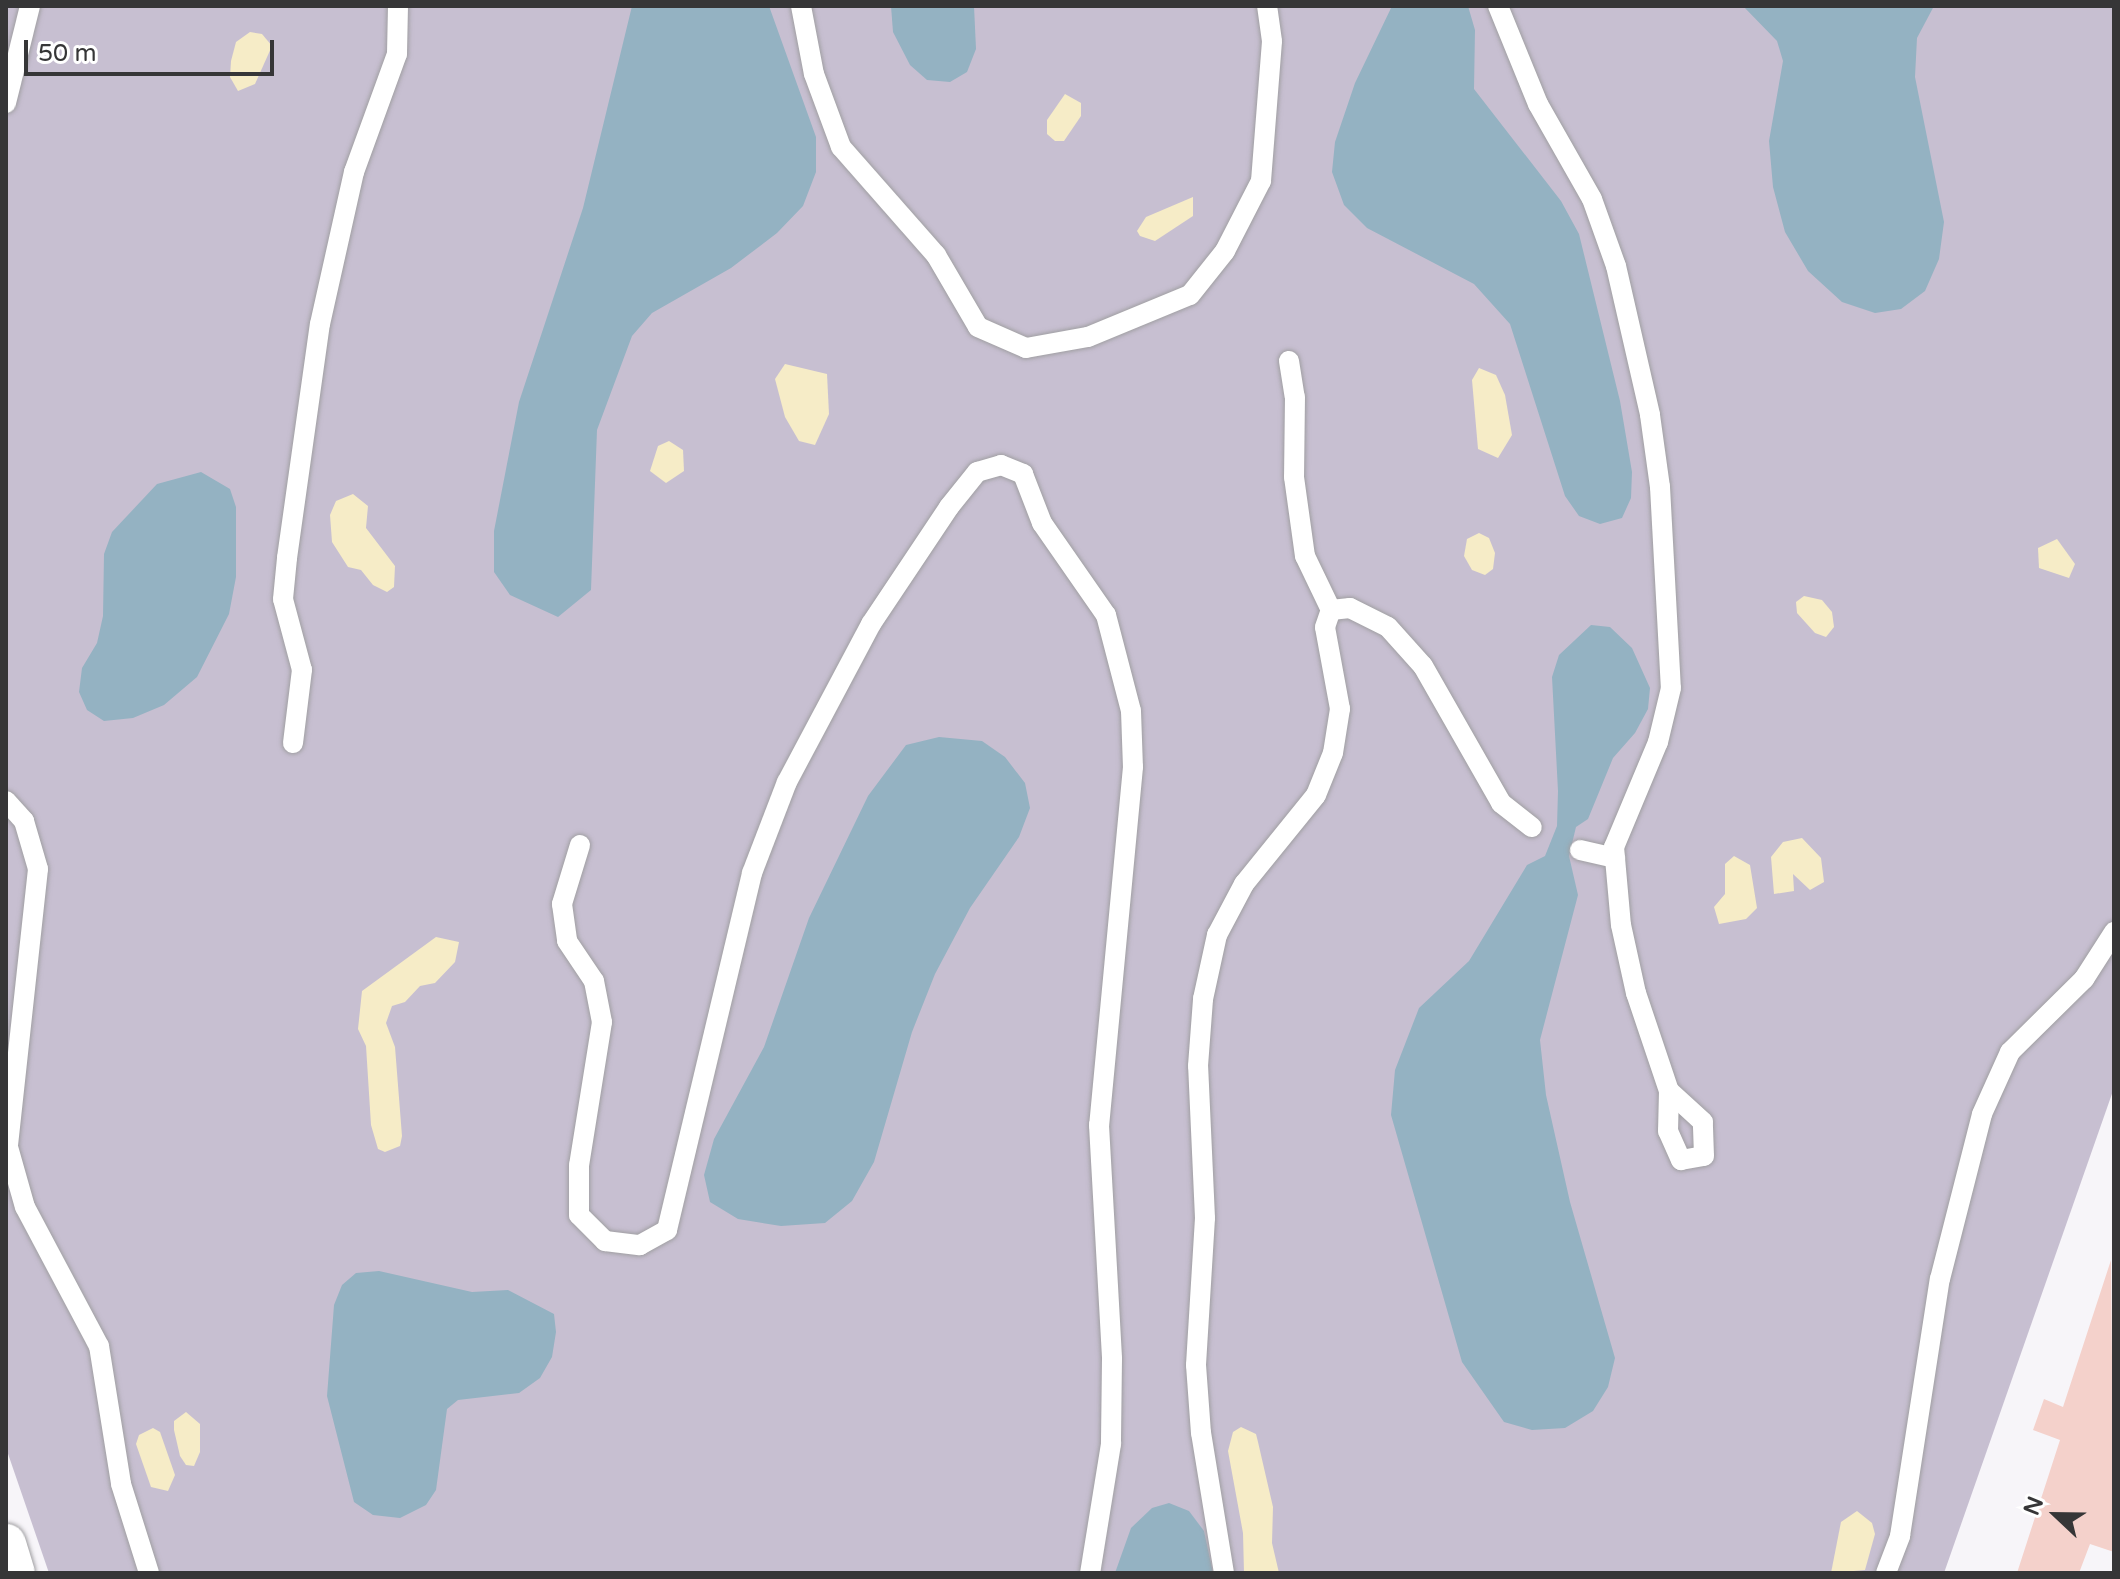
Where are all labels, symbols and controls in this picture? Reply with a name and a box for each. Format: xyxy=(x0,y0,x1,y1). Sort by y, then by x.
scale bar xyxy=(28,24,278,74)
text: 50 m xyxy=(38,39,96,68)
north arrow xyxy=(2016,1475,2096,1555)
text: N xyxy=(2018,1493,2049,1519)

